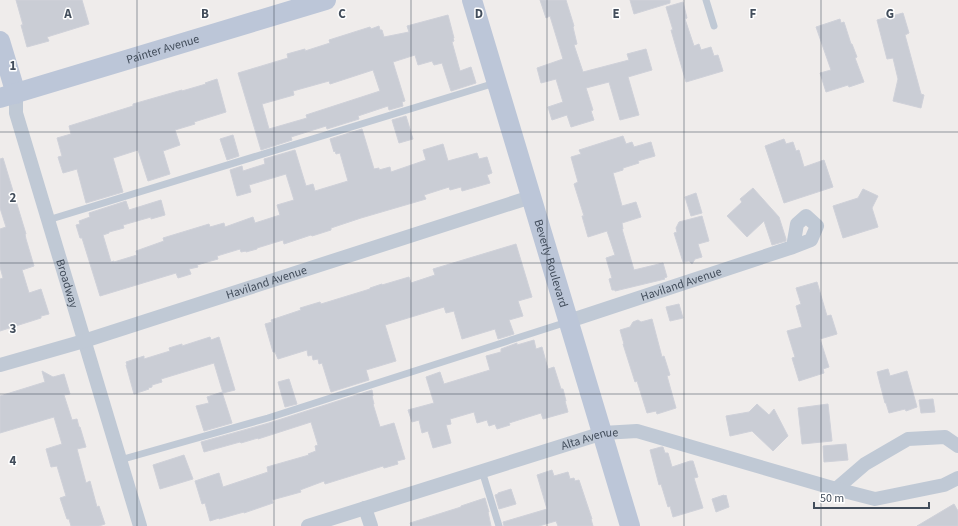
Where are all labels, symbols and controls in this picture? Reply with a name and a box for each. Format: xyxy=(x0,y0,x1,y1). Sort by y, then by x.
text: A xyxy=(63,5,72,23)
text: B xyxy=(201,5,209,23)
text: C xyxy=(338,5,346,23)
text: D xyxy=(475,5,483,23)
text: E xyxy=(612,5,620,23)
text: F xyxy=(750,5,757,23)
text: G xyxy=(886,5,894,23)
street label: Painter Avenue xyxy=(124,31,202,69)
text: 1 xyxy=(10,57,17,75)
text: 2 xyxy=(10,189,17,207)
street label: Beverly Boulevard xyxy=(529,217,572,310)
street label: Broadway xyxy=(51,257,82,311)
street label: Haviland Avenue xyxy=(224,262,309,304)
street label: Haviland Avenue xyxy=(639,263,724,306)
text: 3 xyxy=(10,320,17,338)
street label: Alta Avenue xyxy=(559,424,619,455)
text: 4 xyxy=(10,452,17,470)
scale bar xyxy=(814,484,929,510)
text: 50 m xyxy=(820,490,844,507)

